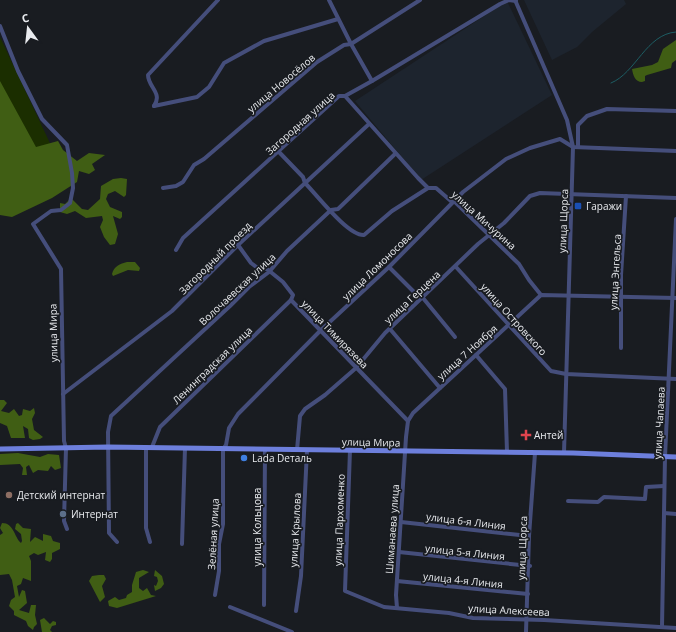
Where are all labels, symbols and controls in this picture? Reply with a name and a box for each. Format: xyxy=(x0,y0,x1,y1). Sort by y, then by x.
north arrow xyxy=(8,8,48,48)
text: С xyxy=(20,10,31,26)
street label: улица Новосёлов xyxy=(244,50,318,116)
street label: Загородная улица xyxy=(262,88,338,158)
street label: улица Мичурина xyxy=(449,187,519,253)
street label: улица Щорса xyxy=(555,189,571,253)
place label: Гаражи xyxy=(586,199,622,213)
marker: Гаражи xyxy=(573,201,583,211)
street label: Загородный проезд xyxy=(176,219,254,297)
street label: улица Ломоносова xyxy=(339,229,415,303)
street label: улица Энгельса xyxy=(606,234,624,310)
street label: Волочаевская улица xyxy=(196,250,278,328)
street label: улица Герцена xyxy=(381,267,443,327)
street label: улица Островского xyxy=(478,280,550,358)
street label: улица Тимирязева xyxy=(299,297,371,371)
street label: улица Мира xyxy=(45,304,61,362)
street label: улица 7 Ноября xyxy=(434,321,500,383)
street label: Ленинградская улица xyxy=(169,323,255,407)
street label: улица Чапаева xyxy=(650,386,668,460)
place label: Антей xyxy=(534,428,563,442)
marker: Антей xyxy=(521,430,531,440)
street label: улица Мира xyxy=(342,434,400,450)
place label: Lada Dеталь xyxy=(252,451,312,465)
marker: Lada Dеталь xyxy=(239,453,249,463)
street label: улица Пархоменко xyxy=(330,474,348,566)
street label: Шиманаева улица xyxy=(382,484,402,574)
place label: Детский интернат xyxy=(17,488,105,502)
street label: улица Кольцова xyxy=(250,488,264,566)
marker: Детский интернат xyxy=(4,490,14,500)
street label: улица Крылова xyxy=(286,492,304,568)
street label: Зелёная улица xyxy=(204,498,222,570)
place label: Интернат xyxy=(71,507,118,521)
marker: Интернат xyxy=(58,509,68,519)
street label: улица 6-я Линия xyxy=(425,509,507,533)
street label: улица Щорса xyxy=(514,516,530,580)
street label: улица 5-я Линия xyxy=(424,541,506,563)
street label: улица 4-я Линия xyxy=(422,569,504,591)
street label: улица Алексеева xyxy=(468,601,550,619)

